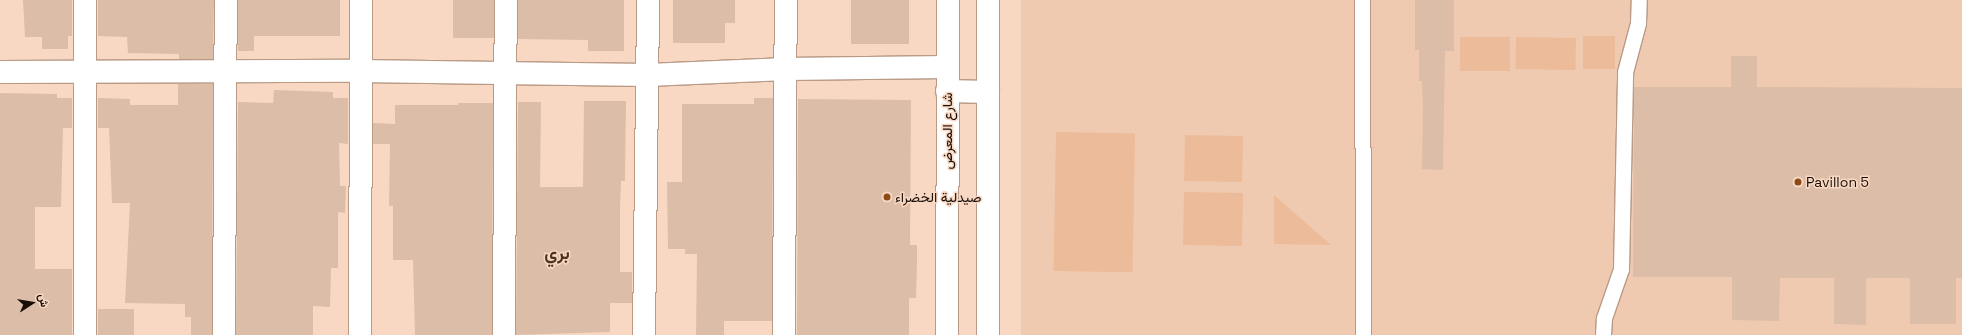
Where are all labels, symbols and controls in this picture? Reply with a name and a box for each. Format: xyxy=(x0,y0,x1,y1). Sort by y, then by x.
street label: شارع المعرض xyxy=(939,93,955,169)
place label: Pavillon 5 xyxy=(1806,174,1869,190)
marker: Pavillon 5 xyxy=(1793,177,1803,187)
place label: صيدلية الخضراء xyxy=(895,189,981,205)
marker: صيدلية الخضراء xyxy=(882,192,892,202)
district label: بري xyxy=(544,242,570,264)
north arrow xyxy=(12,283,52,323)
text: ش xyxy=(36,293,52,308)

